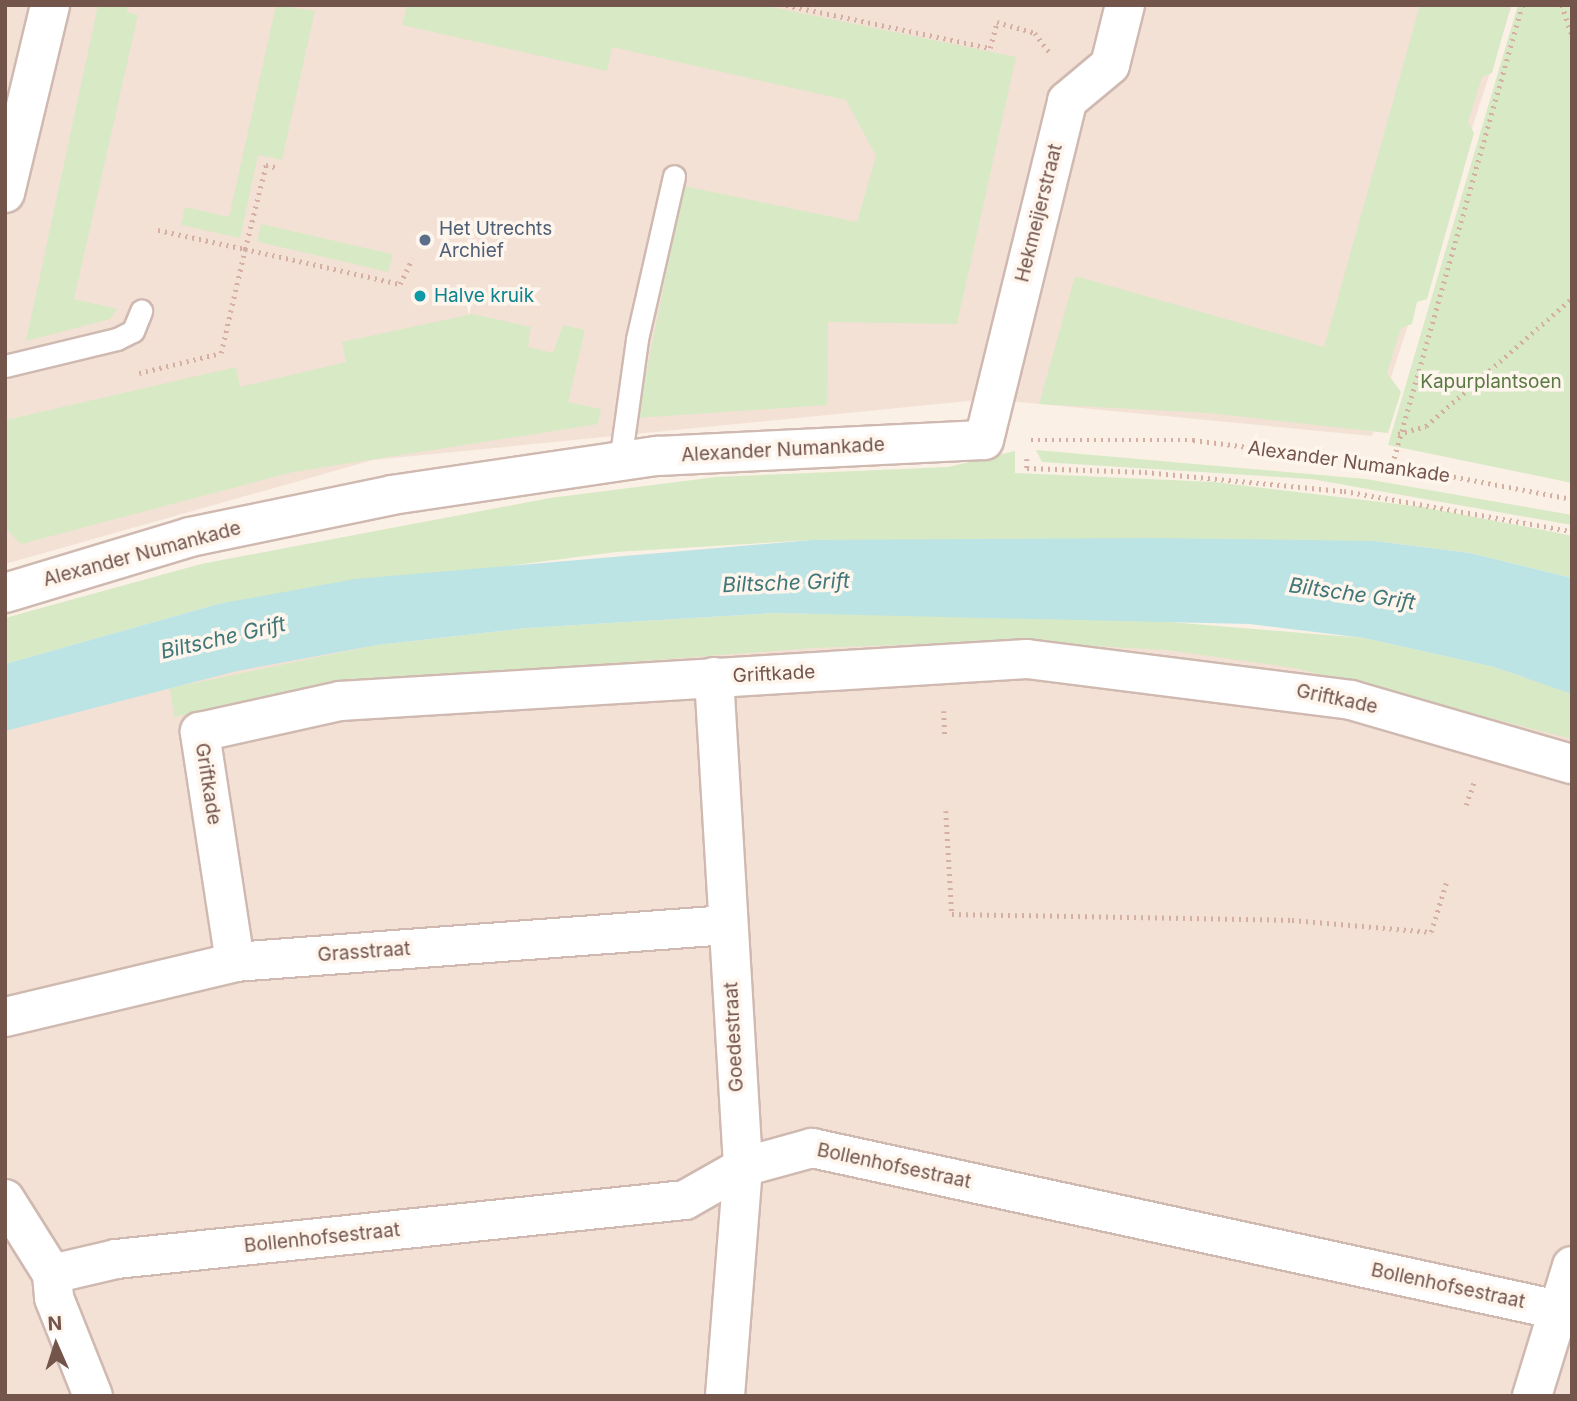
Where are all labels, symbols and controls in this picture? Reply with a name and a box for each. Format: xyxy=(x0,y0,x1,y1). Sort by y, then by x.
street label: Hekmeijerstraat xyxy=(1011,141,1067,285)
place label: Het Utrechts Archief xyxy=(439,218,552,262)
marker: Het Utrechts Archief xyxy=(417,232,433,248)
place label: Halve kruik xyxy=(434,285,534,307)
marker: Halve kruik xyxy=(412,288,428,304)
park label: Kapurplantsoen xyxy=(1420,371,1562,393)
street label: Alexander Numankade xyxy=(681,433,885,467)
street label: Alexander Numankade xyxy=(1247,437,1451,487)
street label: Alexander Numankade xyxy=(41,517,243,591)
water label: Biltsche Grift xyxy=(722,568,850,598)
water label: Biltsche Grift xyxy=(1287,573,1417,615)
water label: Biltsche Grift xyxy=(158,611,288,665)
street label: Griftkade xyxy=(732,660,816,688)
street label: Griftkade xyxy=(1294,679,1380,719)
street label: Griftkade xyxy=(190,741,226,827)
street label: Grasstraat xyxy=(317,937,411,967)
street label: Goedestraat xyxy=(720,981,748,1093)
street label: Bollenhofsestraat xyxy=(815,1139,973,1193)
street label: Bollenhofsestraat xyxy=(243,1218,401,1258)
street label: Bollenhofsestraat xyxy=(1369,1259,1527,1313)
north arrow xyxy=(21,1310,91,1380)
text: N xyxy=(47,1312,63,1335)

